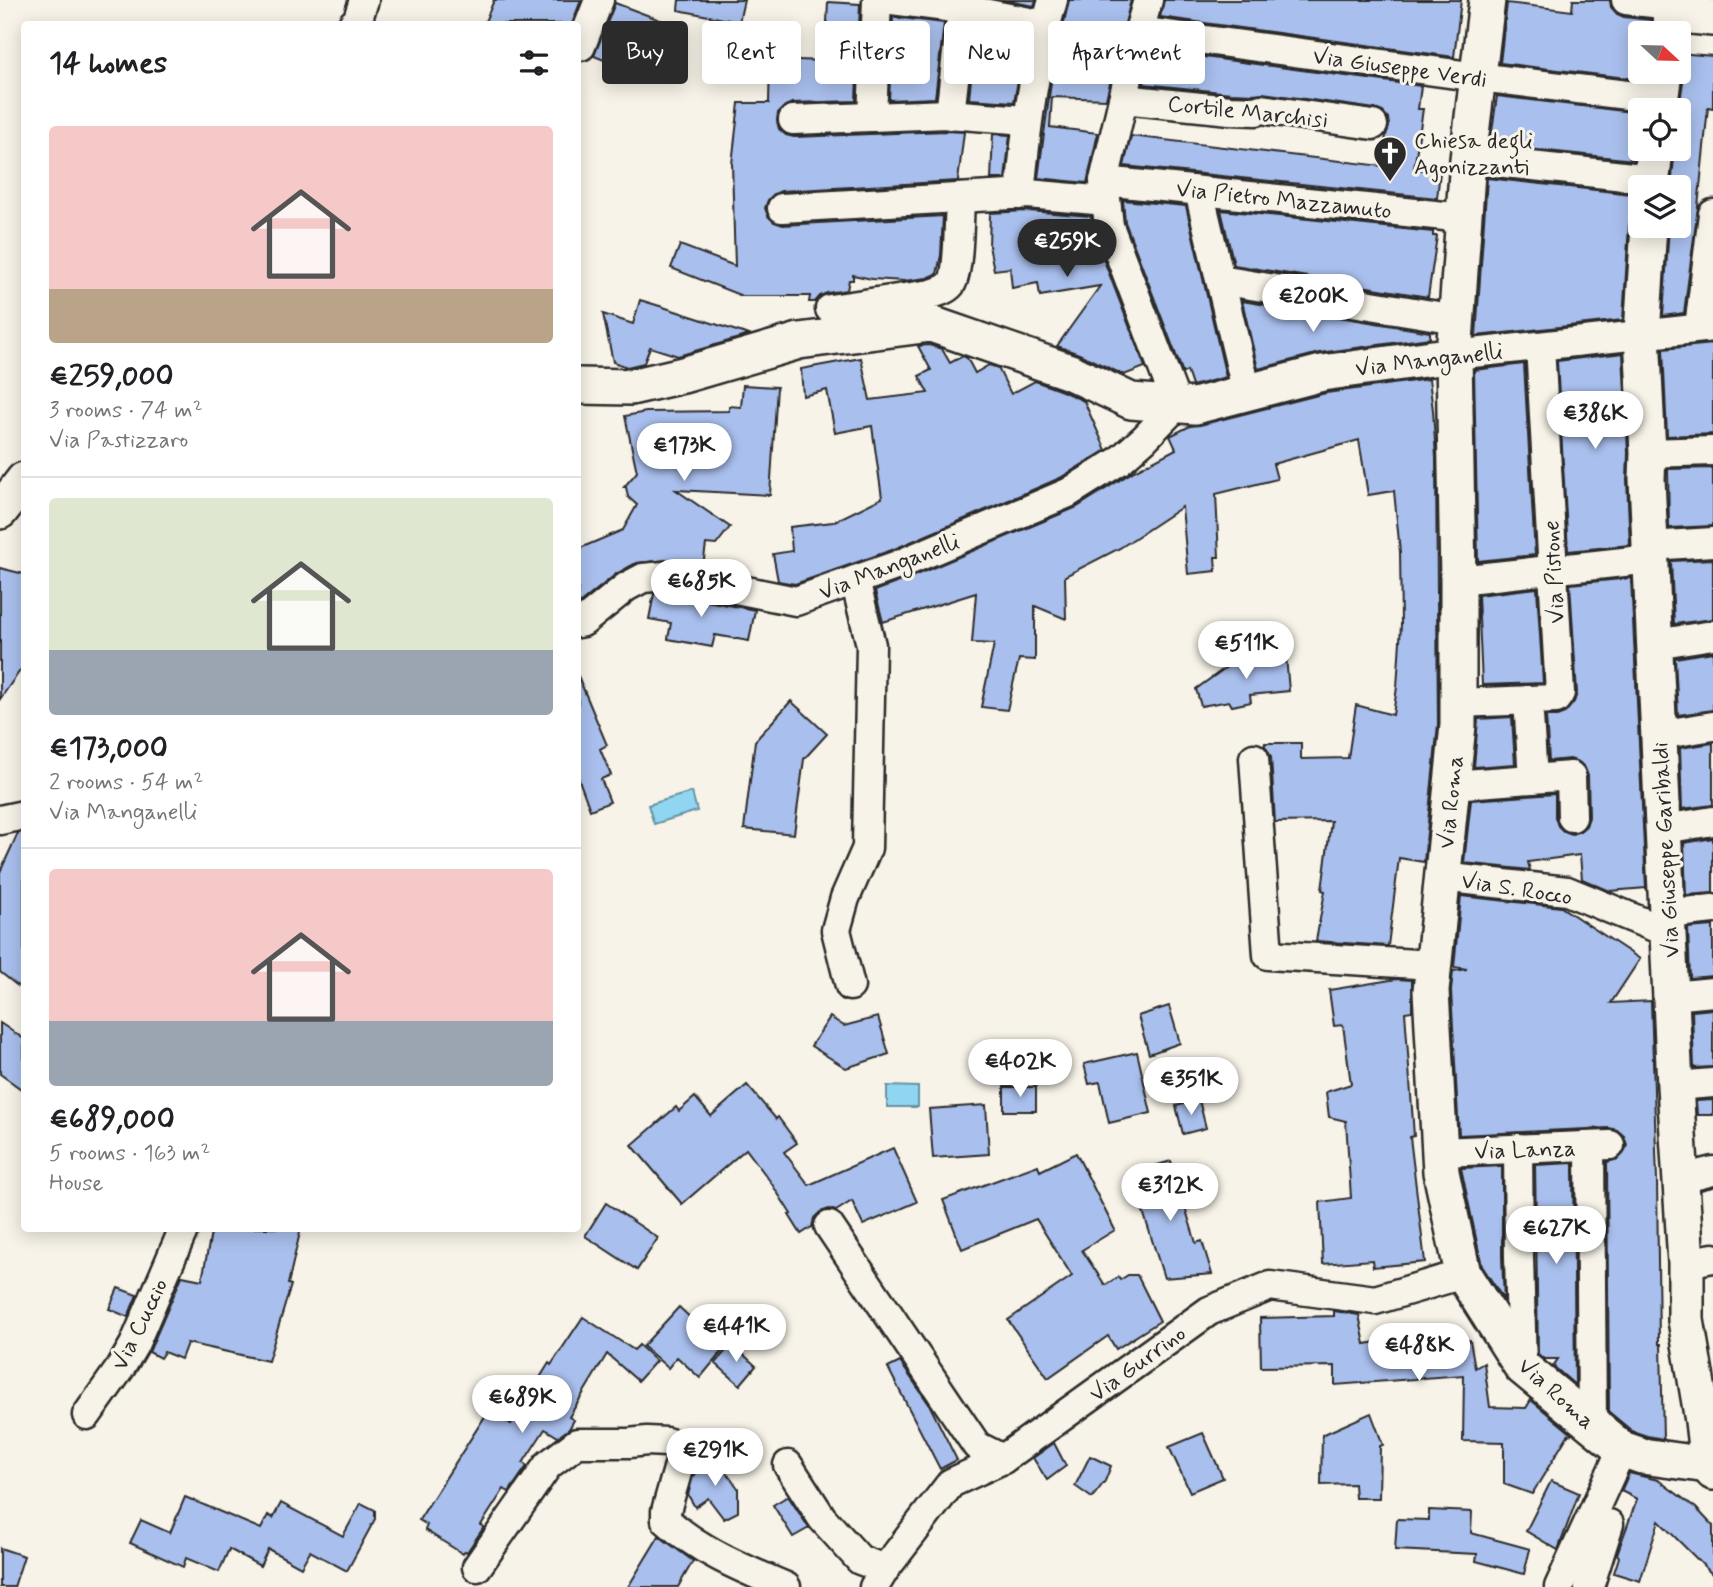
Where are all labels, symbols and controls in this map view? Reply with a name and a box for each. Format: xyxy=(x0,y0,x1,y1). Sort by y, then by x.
chip: Buy xyxy=(602,21,688,84)
chip: Rent xyxy=(702,21,801,84)
chip: Filters xyxy=(815,21,930,84)
chip: New xyxy=(944,21,1034,84)
chip: Apartment xyxy=(1048,21,1205,84)
north arrow xyxy=(1628,21,1690,84)
map controls xyxy=(1628,21,1691,238)
street label: Via Giuseppe Verdi xyxy=(1311,42,1489,96)
text: 14 homes xyxy=(49,44,167,83)
icon: filters xyxy=(515,44,553,82)
street label: Cortile Marchisi xyxy=(1166,90,1329,136)
button: locate xyxy=(1628,98,1691,161)
place label: Chiesa degli Agonizzanti xyxy=(1414,127,1533,183)
church icon: Chiesa degli Agonizzanti xyxy=(1371,134,1409,183)
icon: home xyxy=(238,171,364,297)
street label: Via Pietro Mazzamuto xyxy=(1175,175,1393,227)
button: layers xyxy=(1628,175,1691,238)
pin: €259K xyxy=(1018,219,1116,279)
text: €259K xyxy=(1034,227,1100,257)
pin: €200K xyxy=(1264,274,1362,334)
text: €200K xyxy=(1278,282,1348,312)
street label: Via Manganelli xyxy=(1354,337,1505,387)
text: €259,000 xyxy=(49,357,174,396)
pin: €386K xyxy=(1546,392,1644,451)
text: 3 rooms · 74 m² xyxy=(49,396,203,426)
text: €386K xyxy=(1562,399,1628,429)
pin: €173K xyxy=(635,424,733,483)
text: Via Pastizzaro xyxy=(49,426,188,456)
text: €173K xyxy=(653,431,715,461)
street label: Via Pistone xyxy=(1537,519,1573,624)
street label: Via Manganelli xyxy=(815,527,965,610)
icon: home xyxy=(238,543,364,669)
pin: €685K xyxy=(652,560,750,619)
text: €685K xyxy=(667,567,735,597)
pin: €511K xyxy=(1197,622,1295,681)
text: €511K xyxy=(1214,629,1278,659)
text: €173,000 xyxy=(49,729,168,768)
street label: Via Giuseppe Garibaldi xyxy=(1646,741,1688,959)
street label: Via Roma xyxy=(1432,754,1472,850)
text: 2 rooms · 54 m² xyxy=(49,768,203,798)
text: Via Manganelli xyxy=(49,798,197,828)
street label: Via S. Rocco xyxy=(1459,866,1574,914)
icon: home xyxy=(238,914,364,1040)
pin: €402K xyxy=(971,1040,1069,1099)
text: €402K xyxy=(984,1047,1056,1077)
pin: €351K xyxy=(1142,1058,1240,1117)
text: €351K xyxy=(1160,1065,1222,1095)
text: €689,000 xyxy=(49,1100,175,1139)
street label: Via Lanza xyxy=(1474,1134,1576,1168)
text: 5 rooms · 163 m² xyxy=(49,1139,211,1169)
pin: €312K xyxy=(1121,1164,1219,1223)
text: House xyxy=(49,1169,103,1199)
text: €312K xyxy=(1137,1171,1203,1201)
pin: €627K xyxy=(1507,1206,1605,1266)
text: €627K xyxy=(1522,1214,1590,1244)
street label: Via Cuccio xyxy=(106,1274,176,1376)
pin: €441K xyxy=(687,1304,785,1364)
text: €441K xyxy=(702,1312,770,1342)
street label: Via Gurrino xyxy=(1084,1319,1192,1410)
pin: €488K xyxy=(1370,1324,1468,1383)
text: €488K xyxy=(1384,1331,1454,1361)
street label: Via Roma xyxy=(1511,1352,1600,1437)
pin: €689K xyxy=(473,1376,571,1435)
text: €689K xyxy=(488,1383,556,1413)
pin: €291K xyxy=(666,1428,764,1488)
text: €291K xyxy=(682,1436,748,1466)

